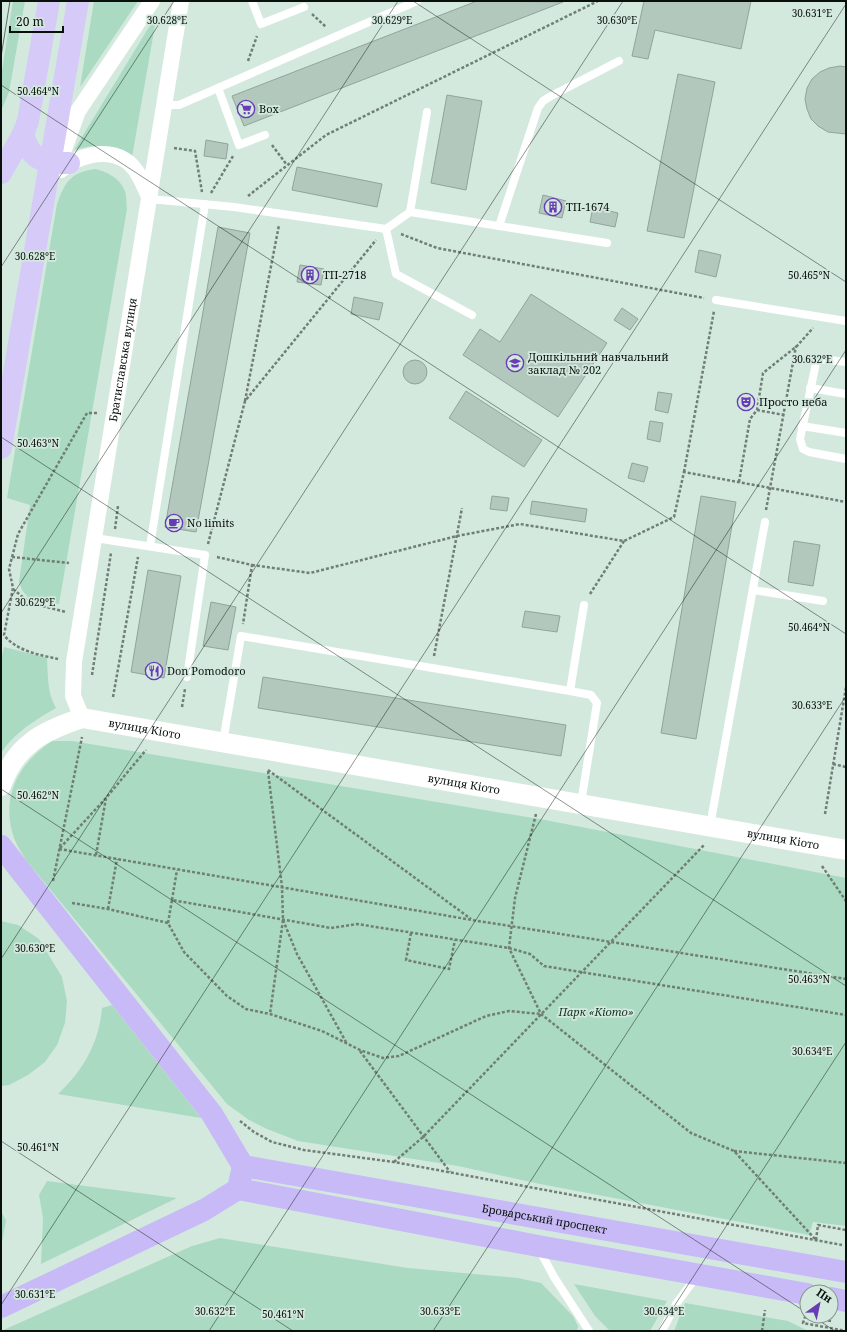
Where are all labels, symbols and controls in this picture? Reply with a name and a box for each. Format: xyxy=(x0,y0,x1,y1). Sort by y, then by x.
text: 30.631°E xyxy=(792,6,832,20)
scale bar xyxy=(10,8,63,34)
text: 20 m xyxy=(16,13,44,30)
text: 30.628°E xyxy=(147,13,187,27)
text: 30.629°E xyxy=(372,13,412,27)
text: 30.630°E xyxy=(597,13,637,27)
text: 50.464°N xyxy=(17,84,59,98)
supermarket icon: Box xyxy=(236,99,256,119)
place label: Box xyxy=(259,101,280,116)
building icon: ТП-1674 xyxy=(543,197,563,217)
place label: ТП-1674 xyxy=(566,199,610,214)
text: 30.628°E xyxy=(15,249,55,263)
building icon: ТП-2718 xyxy=(300,265,320,285)
place label: ТП-2718 xyxy=(323,267,367,282)
text: 50.465°N xyxy=(788,268,830,282)
street label: Братиславська вулиця xyxy=(105,297,140,423)
place label: Дошкільний навчальний заклад № 202 xyxy=(528,349,669,377)
text: 30.632°E xyxy=(792,352,832,366)
school or university icon: Дошкільний навчальний заклад № 202 xyxy=(505,353,525,373)
theatre icon: Просто неба xyxy=(736,392,756,412)
place label: Просто неба xyxy=(759,394,827,409)
text: 50.463°N xyxy=(17,436,59,450)
cafe icon: No limits xyxy=(164,513,184,533)
place label: No limits xyxy=(187,515,234,530)
text: 30.629°E xyxy=(15,595,55,609)
text: 50.464°N xyxy=(788,620,830,634)
restaurant icon: Don Pomodoro xyxy=(144,661,164,681)
place label: Don Pomodoro xyxy=(167,663,246,678)
text: 30.633°E xyxy=(792,698,832,712)
street label: вулиця Кіото xyxy=(107,715,182,742)
street label: вулиця Кіото xyxy=(427,770,501,797)
text: 50.462°N xyxy=(17,788,59,802)
street label: вулиця Кіото xyxy=(746,825,821,852)
text: 30.630°E xyxy=(15,941,55,955)
text: 50.463°N xyxy=(788,972,830,986)
park label: Парк «Кіото» xyxy=(557,1004,634,1019)
text: 30.634°E xyxy=(792,1044,832,1058)
text: 50.461°N xyxy=(17,1140,59,1154)
street label: Броварський проспект xyxy=(481,1200,608,1237)
north arrow xyxy=(799,1284,839,1324)
text: Пн xyxy=(814,1284,836,1306)
text: 30.631°E xyxy=(15,1287,55,1301)
text: 30.632°E xyxy=(195,1304,235,1318)
text: 30.633°E xyxy=(420,1304,460,1318)
text: 30.634°E xyxy=(644,1304,684,1318)
text: 50.461°N xyxy=(262,1307,304,1321)

